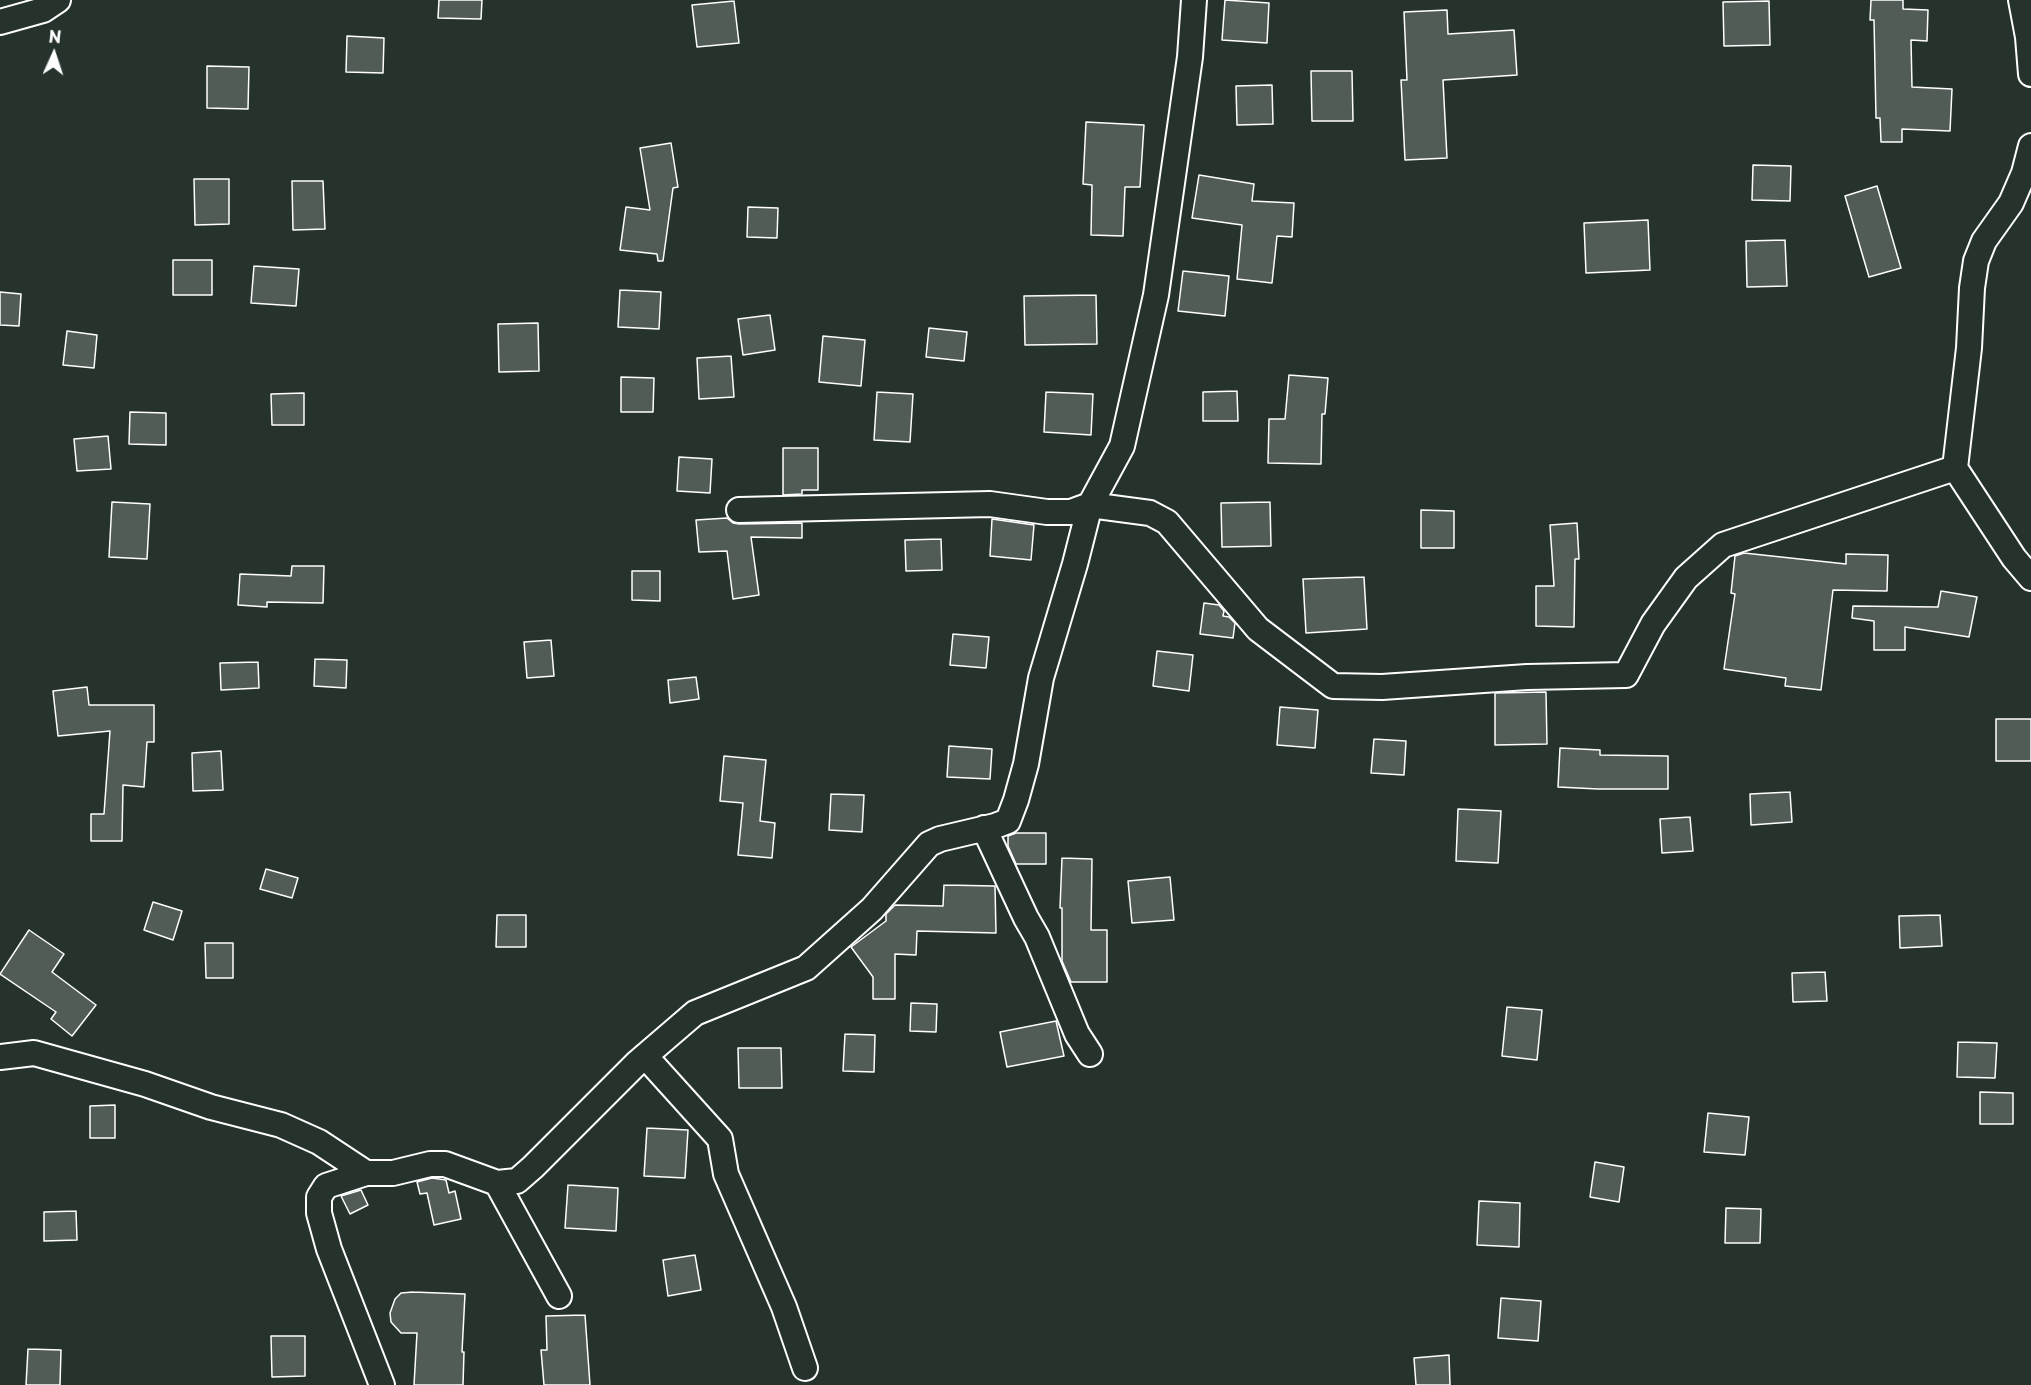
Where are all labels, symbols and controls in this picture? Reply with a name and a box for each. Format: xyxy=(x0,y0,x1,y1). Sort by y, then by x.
north arrow xyxy=(24,24,84,84)
text: N xyxy=(48,24,62,48)

